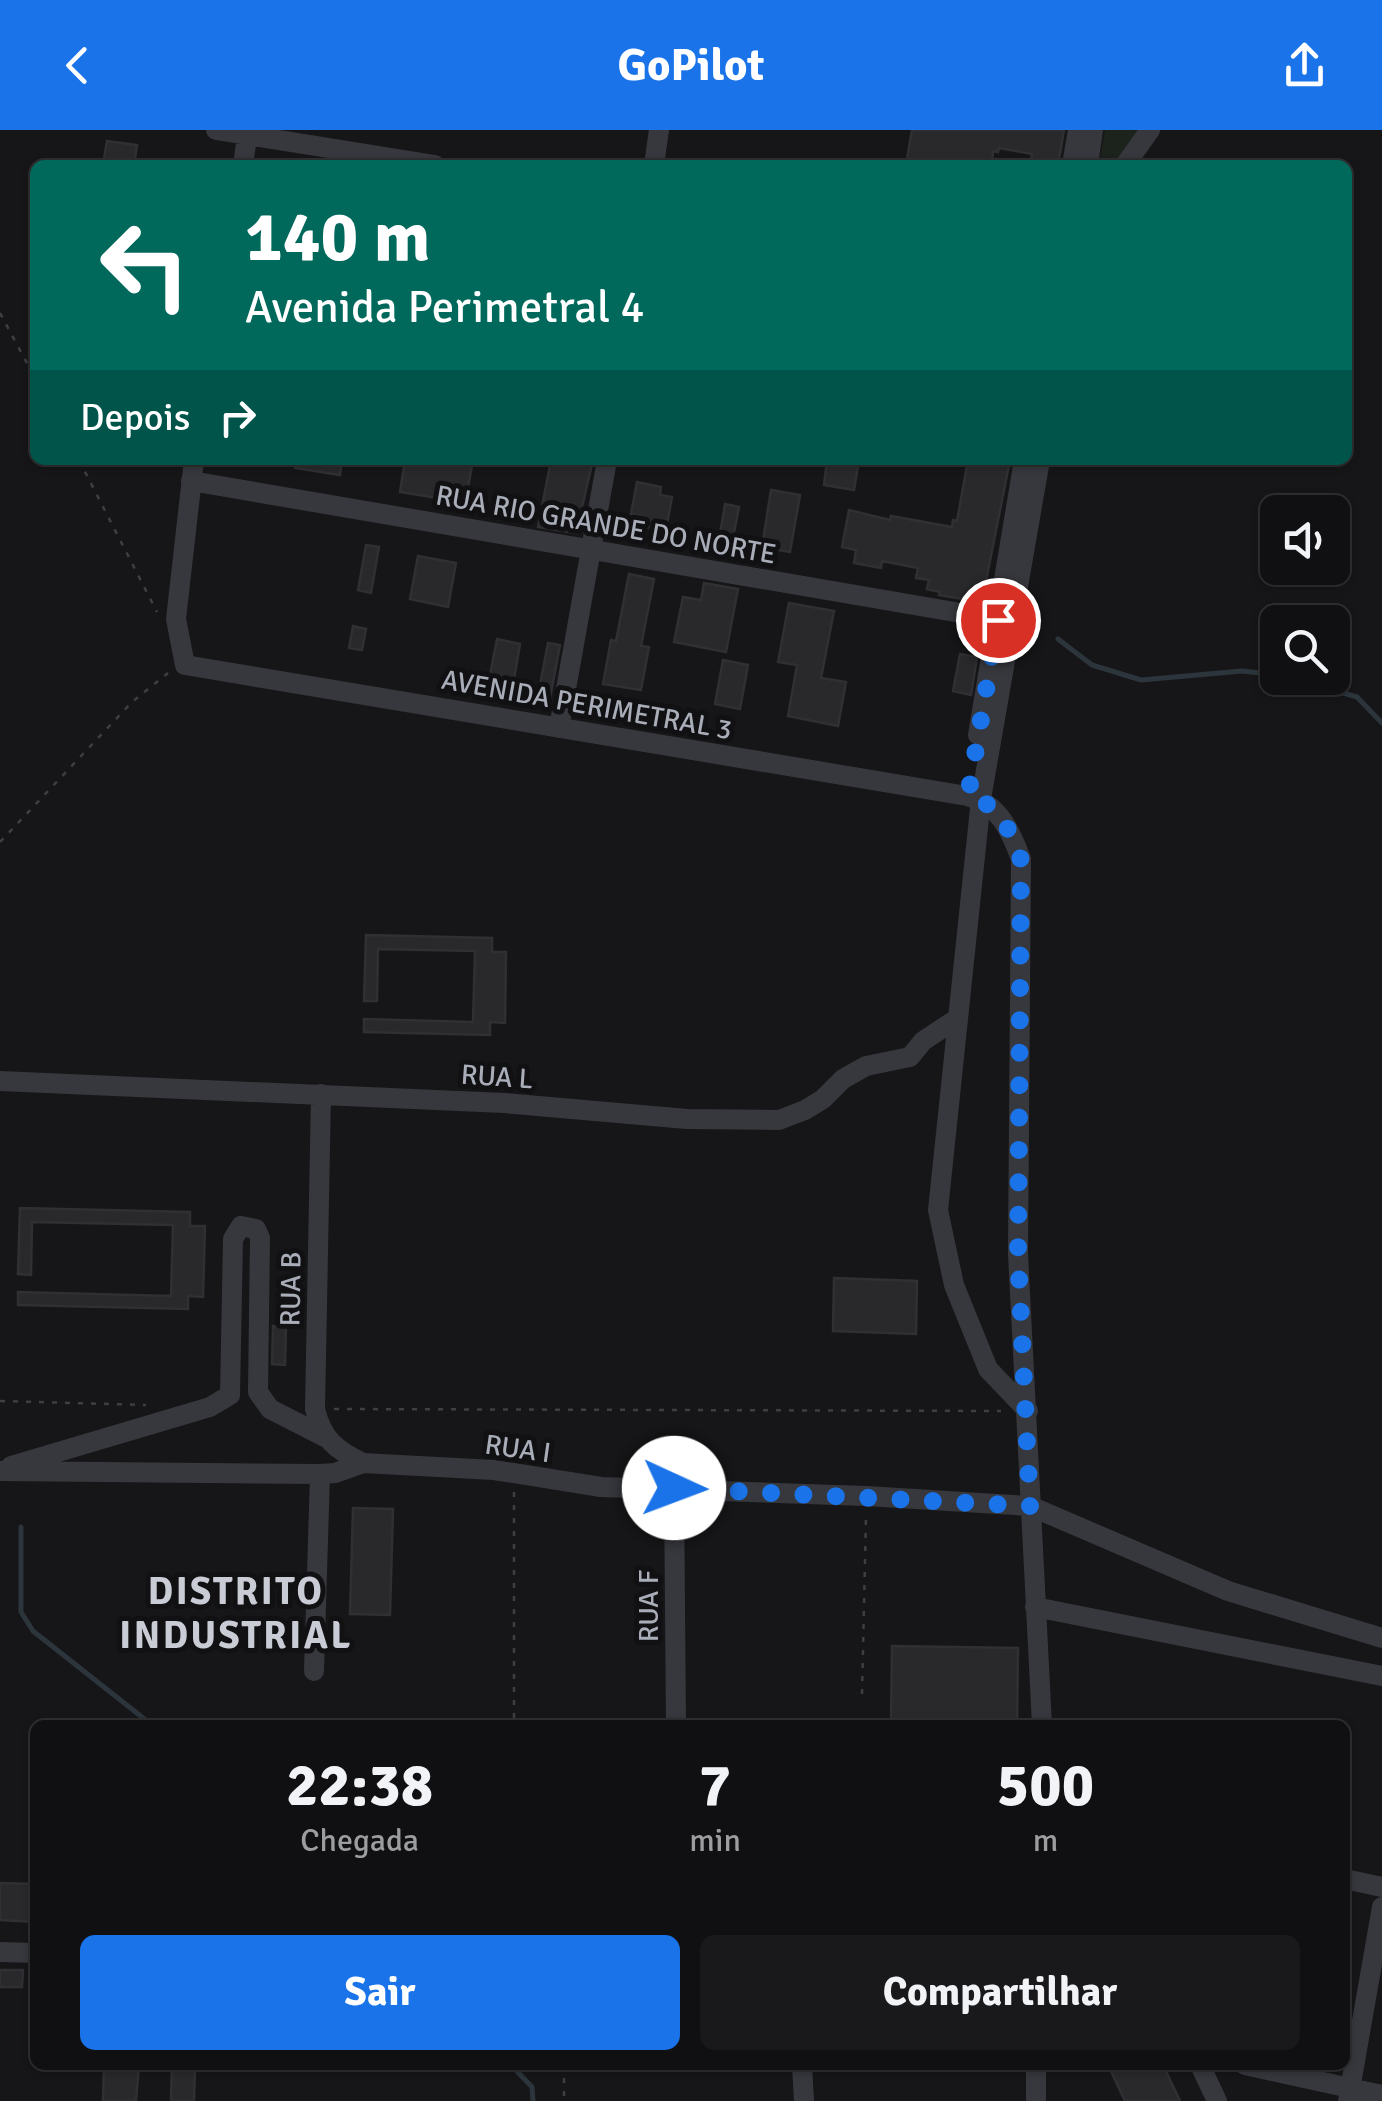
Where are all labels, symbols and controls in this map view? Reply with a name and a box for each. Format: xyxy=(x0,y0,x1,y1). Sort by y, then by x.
icon: back xyxy=(50,38,105,93)
text: GoPilot xyxy=(618,38,764,93)
icon: share xyxy=(1277,38,1332,93)
text: 140 m xyxy=(245,194,430,280)
icon: left xyxy=(80,200,210,330)
text: Avenida Perimetral 4 xyxy=(245,280,644,335)
icon: right xyxy=(210,390,265,445)
text: Depois xyxy=(80,394,190,441)
street label: RUA RIO GRANDE DO NORTE xyxy=(433,478,779,572)
map controls xyxy=(1260,495,1350,695)
button: sound xyxy=(1260,495,1350,585)
pin xyxy=(956,578,1041,663)
icon: arrive xyxy=(971,593,1026,648)
button: search xyxy=(1260,605,1350,695)
street label: AVENIDA PERIMETRAL 3 xyxy=(439,663,735,747)
street label: RUA L xyxy=(460,1058,534,1096)
street label: RUA B xyxy=(273,1251,309,1327)
street label: RUA I xyxy=(483,1428,553,1470)
position arrow xyxy=(622,1436,726,1540)
district label: DISTRITO INDUSTRIAL xyxy=(119,1568,353,1659)
street label: RUA F xyxy=(632,1570,666,1642)
text: 22:38 xyxy=(286,1749,433,1823)
text: 7 xyxy=(699,1749,731,1823)
text: 500 xyxy=(997,1749,1094,1823)
text: Chegada xyxy=(300,1821,419,1860)
text: min xyxy=(689,1821,741,1860)
text: m xyxy=(1033,1821,1058,1860)
button: Sair xyxy=(80,1935,680,2050)
button: Compartilhar xyxy=(700,1935,1300,2050)

